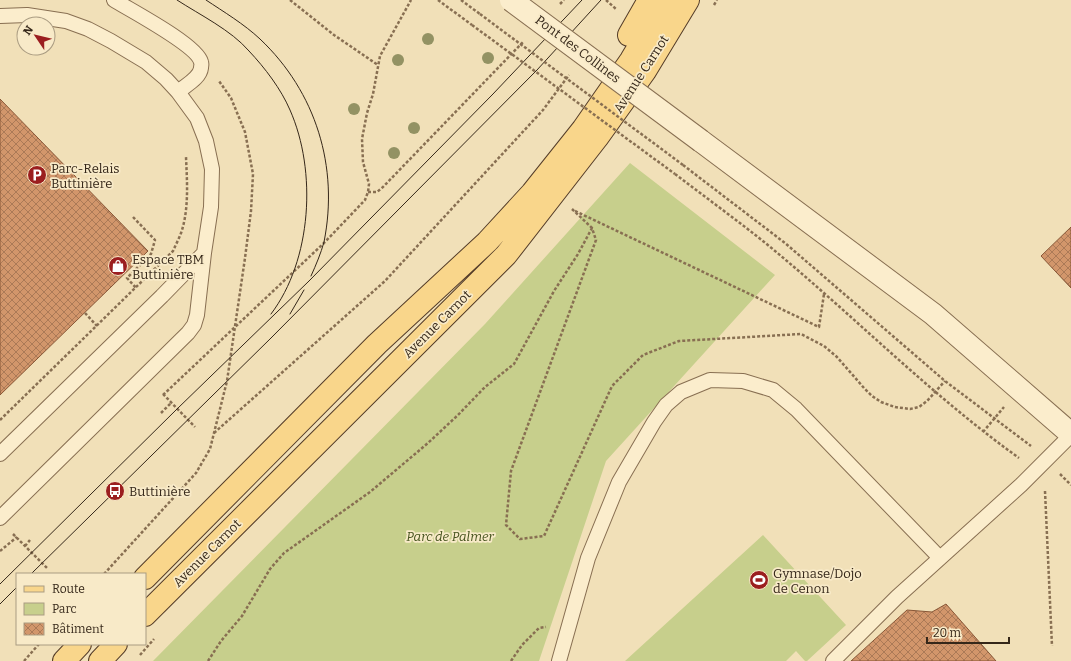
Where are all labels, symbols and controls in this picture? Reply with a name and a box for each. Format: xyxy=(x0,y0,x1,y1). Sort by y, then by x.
street label: Pont des Collines xyxy=(533,12,623,86)
north arrow xyxy=(16,16,56,56)
text: N xyxy=(20,23,36,38)
street label: Avenue Carnot xyxy=(610,32,672,116)
place label: Parc-Relais Buttinière xyxy=(51,161,120,191)
parking icon: Parc-Relais Buttinière xyxy=(26,164,48,186)
place label: Espace TBM Buttinière xyxy=(132,252,204,282)
shop icon: Espace TBM Buttinière xyxy=(107,255,129,277)
street label: Avenue Carnot xyxy=(400,287,474,361)
bus stop icon: Buttinière xyxy=(104,480,126,502)
place label: Buttinière xyxy=(129,484,190,499)
street label: Avenue Carnot xyxy=(170,516,244,590)
park label: Parc de Palmer xyxy=(406,529,494,544)
place label: Gymnase/Dojo de Cenon xyxy=(773,566,862,596)
sports icon: Gymnase/Dojo de Cenon xyxy=(748,569,770,591)
legend xyxy=(16,573,146,645)
text: Route xyxy=(52,582,85,596)
text: Parc xyxy=(52,602,77,616)
scale bar xyxy=(927,619,1009,645)
text: Bâtiment xyxy=(52,622,105,636)
text: 20 m xyxy=(933,626,962,640)

